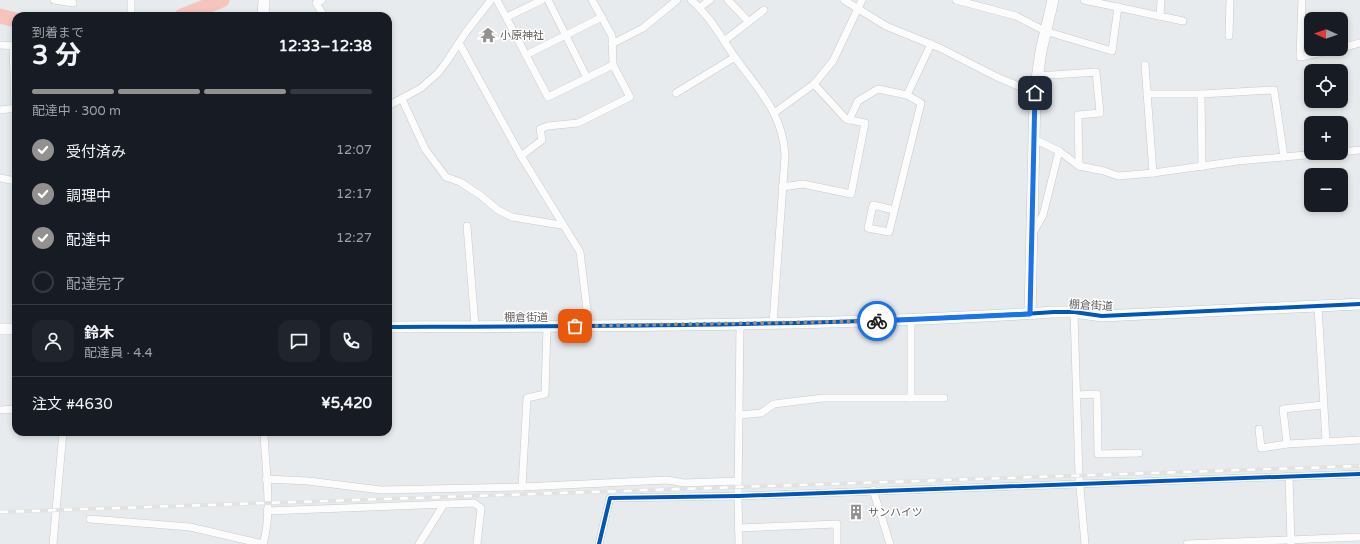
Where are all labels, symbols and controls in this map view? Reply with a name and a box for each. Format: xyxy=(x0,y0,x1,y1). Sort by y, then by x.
north arrow xyxy=(1304,12,1348,56)
map controls xyxy=(1304,12,1348,212)
text: 到着まで xyxy=(32,25,84,41)
temple icon: 小原神社 xyxy=(479,26,497,44)
place label: 小原神社 xyxy=(500,29,544,42)
text: 12:33–12:38 xyxy=(279,37,372,55)
text: 3 分 xyxy=(32,40,81,71)
button: locate xyxy=(1304,64,1348,108)
pin xyxy=(1018,76,1052,110)
icon: home xyxy=(1024,82,1046,104)
text: 配達中 · 300 m xyxy=(32,103,121,119)
button: + xyxy=(1304,116,1348,160)
icon: check xyxy=(32,139,54,161)
text: 12:07 xyxy=(336,142,372,158)
text: 受付済み xyxy=(66,143,126,161)
button: − xyxy=(1304,168,1348,212)
icon: check xyxy=(32,183,54,205)
text: 12:17 xyxy=(336,186,372,202)
text: 調理中 xyxy=(66,187,111,205)
icon: check xyxy=(32,227,54,249)
text: 12:27 xyxy=(336,230,372,246)
text: 配達中 xyxy=(66,231,111,249)
text: 配達完了 xyxy=(66,275,126,293)
street label: 棚倉街道 xyxy=(1069,298,1113,313)
courier xyxy=(857,301,897,341)
pin xyxy=(558,309,592,343)
icon: bike xyxy=(866,310,888,332)
street label: 棚倉街道 xyxy=(504,311,548,324)
icon: bag xyxy=(564,315,586,337)
button: person xyxy=(32,320,74,362)
button: chat xyxy=(278,320,320,362)
button: phone xyxy=(330,320,372,362)
text: 鈴木 xyxy=(84,324,114,342)
text: 配達員 · 4.4 xyxy=(84,345,153,361)
text: ¥5,420 xyxy=(321,394,372,412)
text: 注文 #4630 xyxy=(32,395,113,413)
building icon: サンハイツ xyxy=(847,503,865,521)
place label: サンハイツ xyxy=(868,506,923,519)

